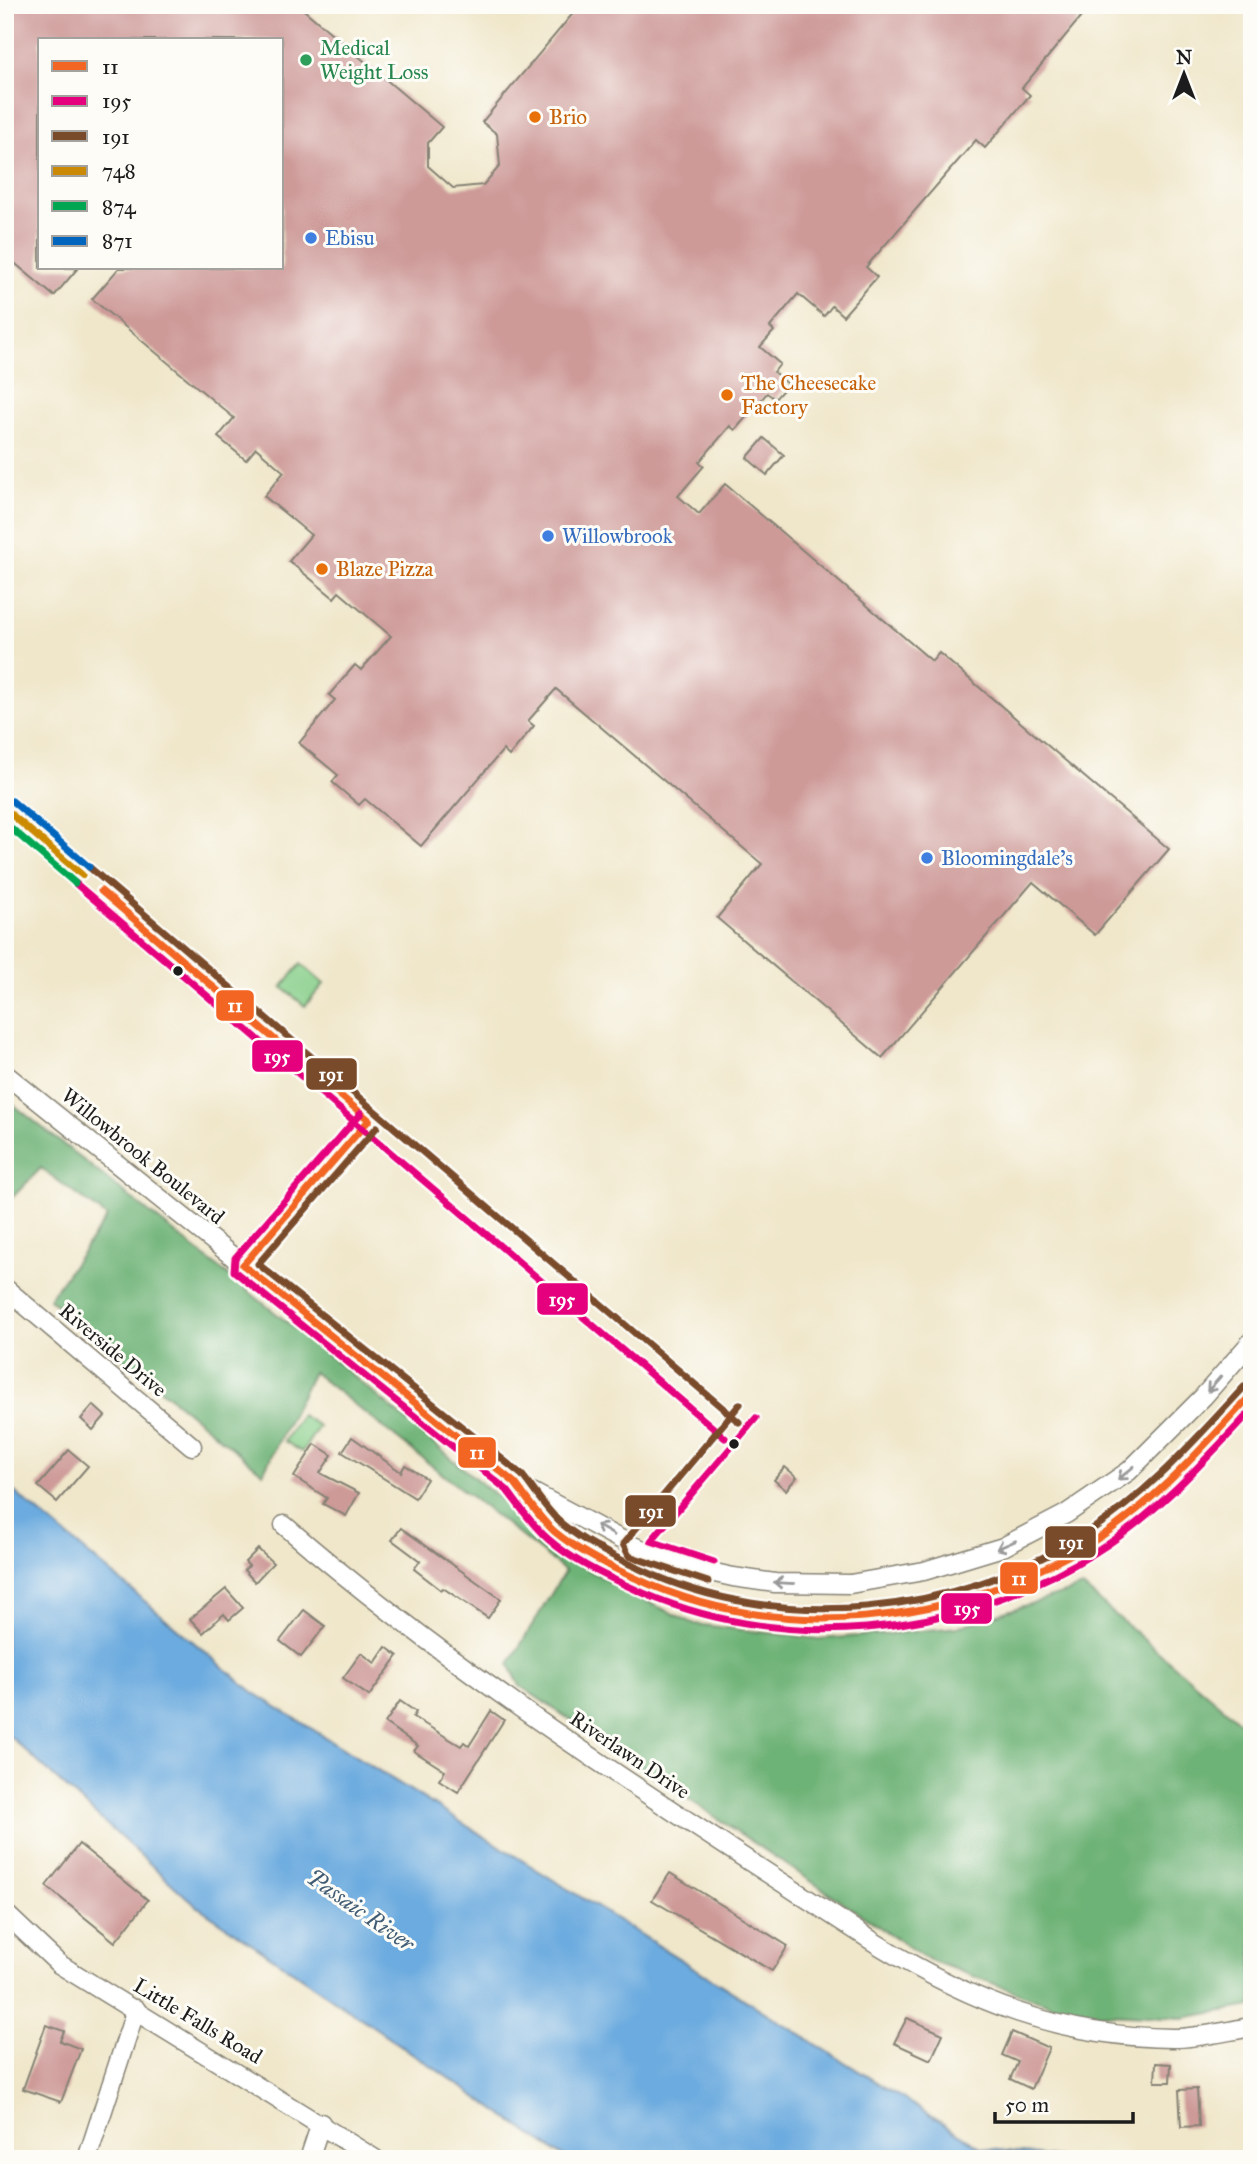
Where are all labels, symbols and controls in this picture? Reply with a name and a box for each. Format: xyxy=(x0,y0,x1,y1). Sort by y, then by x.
place label: Medical Weight Loss xyxy=(320,35,429,85)
legend xyxy=(38,38,284,270)
north arrow xyxy=(1148,38,1218,108)
text: N xyxy=(1176,46,1192,69)
marker: Medical Weight Loss xyxy=(298,52,314,68)
text: 11 xyxy=(102,54,119,80)
text: 195 xyxy=(102,88,131,114)
place label: Brio xyxy=(549,104,587,130)
marker: Brio xyxy=(527,109,543,125)
text: 191 xyxy=(102,124,130,150)
text: 748 xyxy=(102,158,136,184)
text: 874 xyxy=(102,194,137,220)
place label: Ebisu xyxy=(325,225,375,251)
text: 871 xyxy=(102,228,133,254)
marker: Ebisu xyxy=(303,230,319,246)
place label: The Cheesecake Factory xyxy=(741,370,876,420)
marker: The Cheesecake Factory xyxy=(719,387,735,403)
place label: Willowbrook xyxy=(562,523,673,549)
marker: Willowbrook xyxy=(540,528,556,544)
place label: Blaze Pizza xyxy=(336,556,434,582)
marker: Blaze Pizza xyxy=(314,561,330,577)
place label: Bloomingdale's xyxy=(941,845,1073,871)
marker: Bloomingdale's xyxy=(919,850,935,866)
unlabelled marker xyxy=(171,964,185,978)
line badge: 11 xyxy=(215,989,255,1022)
text: 11 xyxy=(227,994,243,1017)
line badge: 195 xyxy=(251,1039,304,1073)
text: 195 xyxy=(264,1045,290,1069)
line badge: 191 xyxy=(305,1057,358,1091)
text: 191 xyxy=(319,1063,344,1087)
street label: Willowbrook Boulevard xyxy=(56,1082,230,1230)
line badge: 195 xyxy=(536,1282,589,1316)
text: 195 xyxy=(549,1288,575,1312)
street label: Riverside Drive xyxy=(54,1297,172,1403)
one-way arrow xyxy=(1206,1375,1222,1393)
line badge: 11 xyxy=(457,1436,497,1469)
unlabelled marker xyxy=(727,1437,741,1451)
text: 11 xyxy=(469,1441,485,1464)
one-way arrow xyxy=(1117,1465,1135,1481)
line badge: 191 xyxy=(624,1494,677,1528)
text: 191 xyxy=(639,1500,664,1524)
one-way arrow xyxy=(595,1523,615,1537)
line badge: 191 xyxy=(1044,1525,1097,1559)
text: 191 xyxy=(1059,1531,1084,1555)
one-way arrow xyxy=(995,1539,1016,1552)
line badge: 11 xyxy=(999,1561,1039,1595)
text: 11 xyxy=(1011,1567,1027,1590)
one-way arrow xyxy=(772,1577,795,1590)
line badge: 195 xyxy=(940,1592,993,1625)
text: 195 xyxy=(954,1597,980,1621)
street label: Riverlawn Drive xyxy=(565,1705,695,1805)
water label: Passaic River xyxy=(302,1863,421,1958)
street label: Little Falls Road xyxy=(129,1972,267,2070)
scale bar xyxy=(995,2080,1133,2124)
text: 50 m xyxy=(1005,2092,1050,2118)

